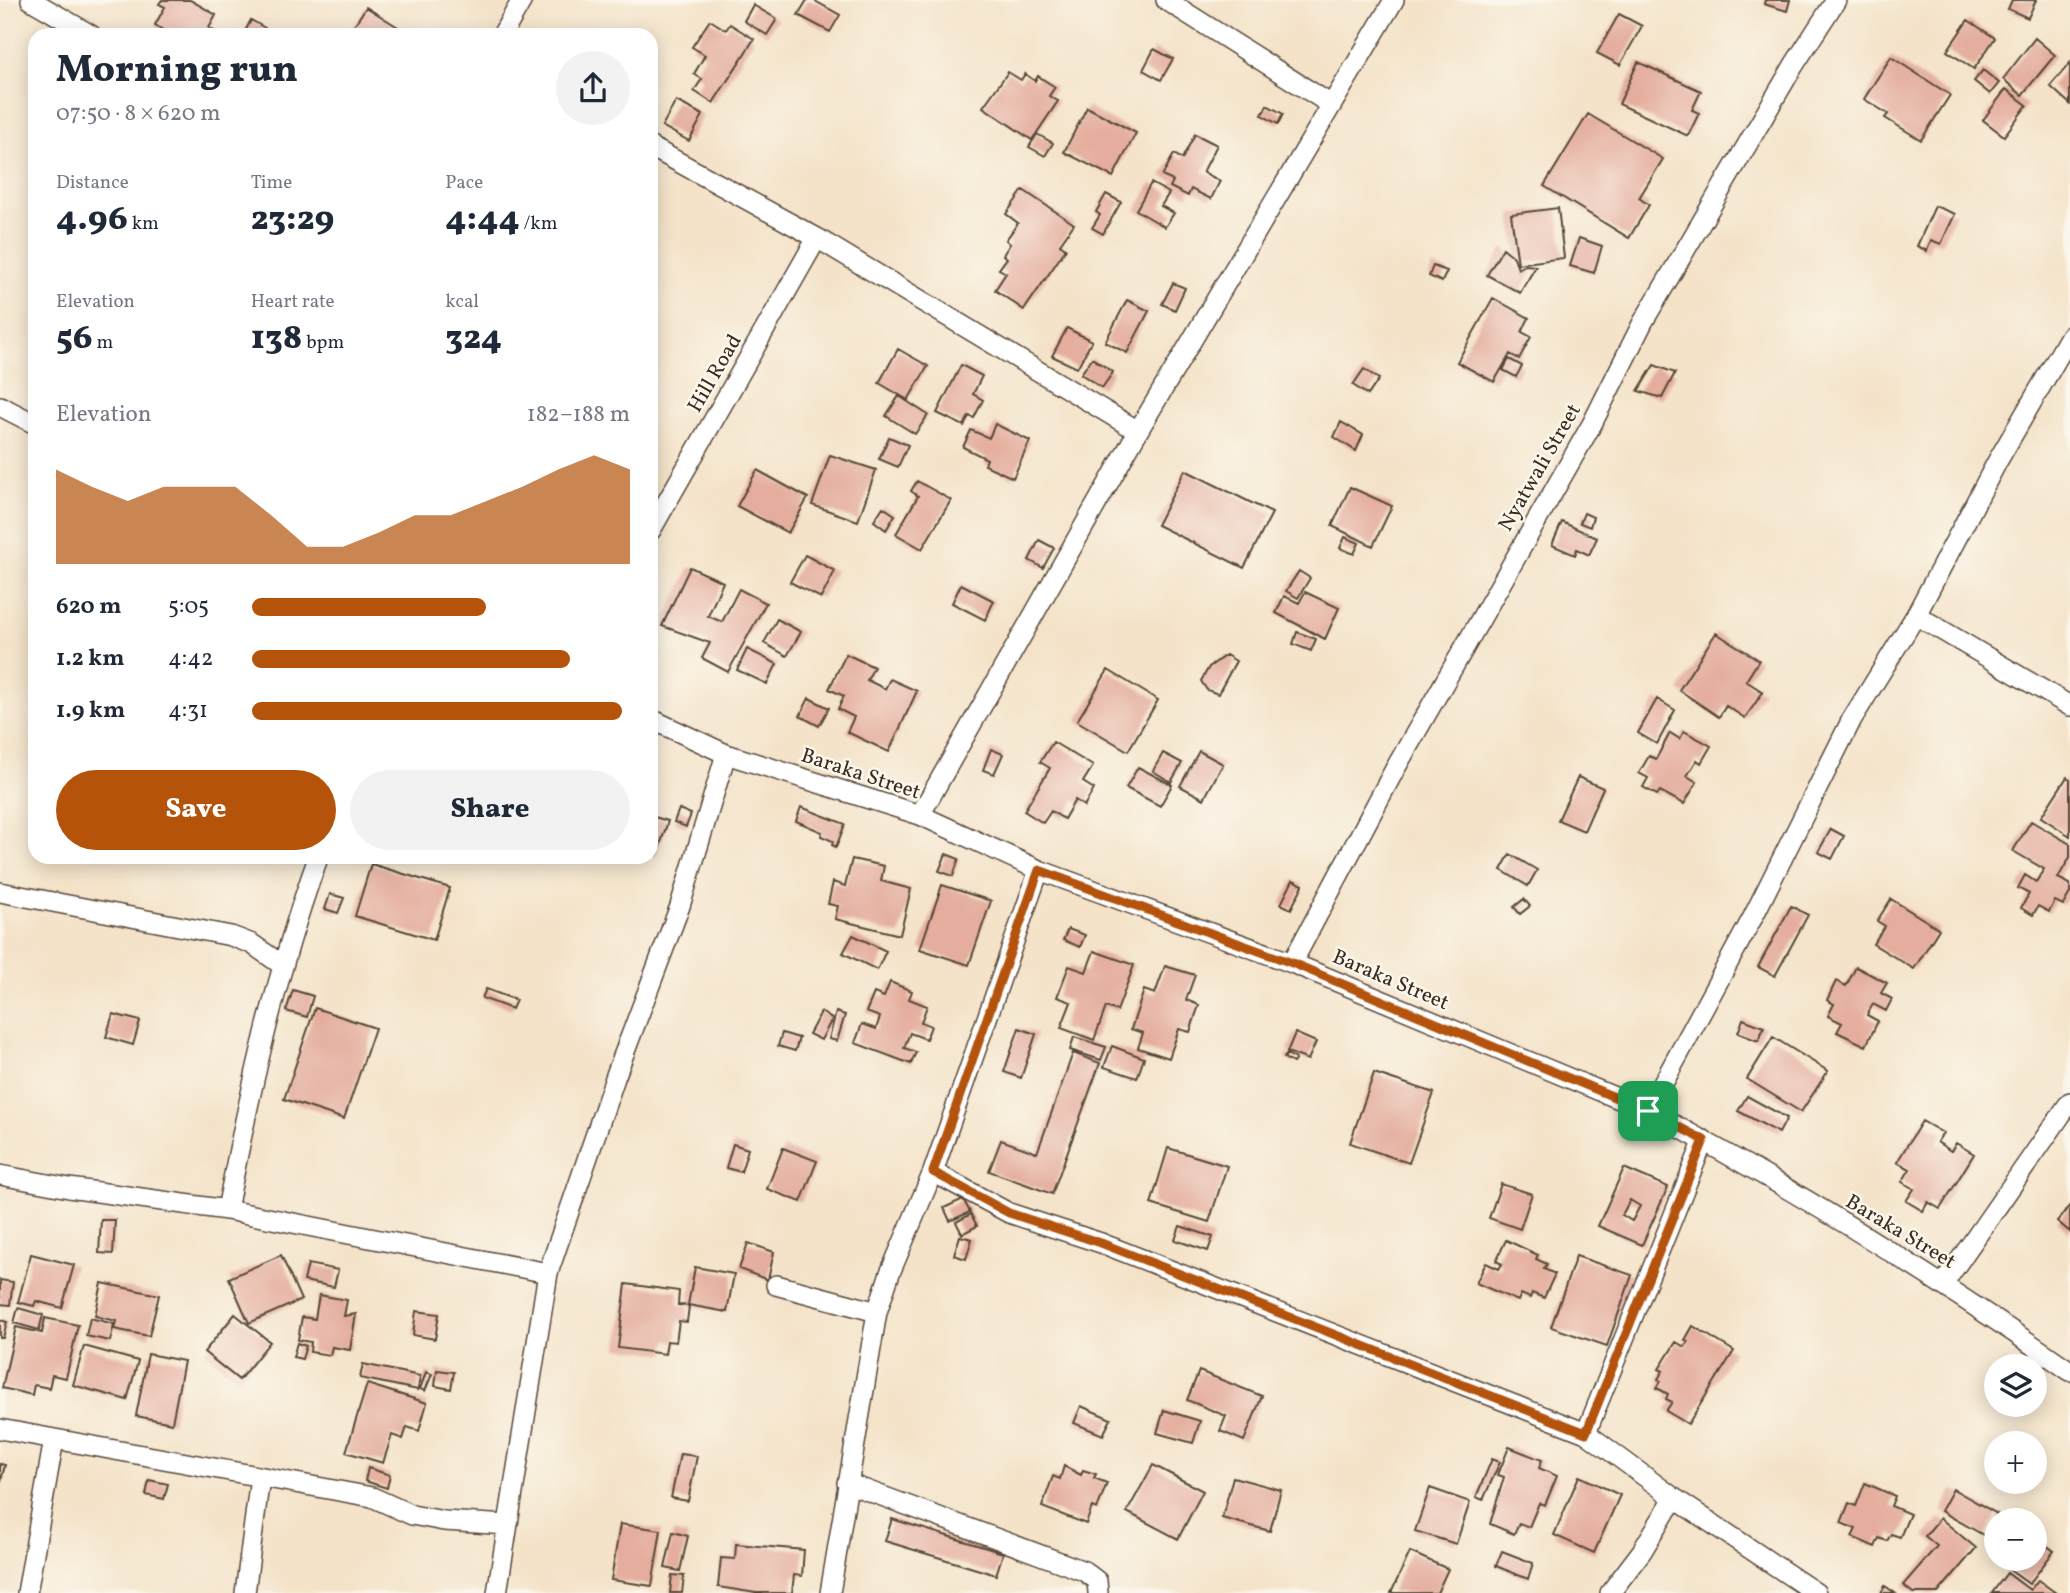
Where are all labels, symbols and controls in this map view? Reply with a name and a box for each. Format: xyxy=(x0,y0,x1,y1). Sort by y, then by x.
text: Morning run xyxy=(56,45,298,98)
button: share xyxy=(556,51,630,125)
text: 07:50 · 8 × 620 m xyxy=(56,98,221,130)
text: Distance xyxy=(56,170,129,196)
text: Time xyxy=(251,170,292,196)
text: Pace xyxy=(445,170,483,196)
text: 4.96 xyxy=(56,196,128,244)
text: 23:29 xyxy=(251,196,334,244)
text: 4:44 xyxy=(445,196,520,244)
text: km xyxy=(128,211,159,237)
text: /km xyxy=(520,211,558,237)
text: Elevation xyxy=(56,289,135,315)
text: Heart rate xyxy=(251,289,335,315)
text: kcal xyxy=(445,289,479,315)
text: 56 xyxy=(56,315,93,363)
text: 138 xyxy=(251,315,302,363)
text: 324 xyxy=(445,315,502,363)
street label: Hill Road xyxy=(681,329,749,418)
text: m xyxy=(93,330,113,356)
text: bpm xyxy=(302,330,344,356)
text: Elevation xyxy=(56,399,152,431)
text: 182–188 m xyxy=(527,399,630,431)
street label: Nyatwali Street xyxy=(1492,399,1589,537)
text: 620 m xyxy=(56,591,122,623)
text: 5:05 xyxy=(168,591,209,623)
text: 1.2 km xyxy=(56,643,125,675)
text: 4:42 xyxy=(168,643,213,675)
text: 1.9 km xyxy=(56,695,125,727)
text: 4:31 xyxy=(168,695,208,727)
street label: Baraka Street xyxy=(797,741,924,807)
button: Save xyxy=(56,770,336,850)
button: Share xyxy=(350,770,630,850)
street label: Baraka Street xyxy=(1328,943,1453,1018)
pin xyxy=(1618,1081,1678,1141)
icon: arrive xyxy=(1629,1092,1667,1130)
street label: Baraka Street xyxy=(1840,1188,1961,1277)
map controls xyxy=(1984,1354,2047,1571)
button: layers xyxy=(1984,1354,2047,1417)
button: + xyxy=(1984,1431,2047,1494)
button: − xyxy=(1984,1508,2047,1571)

